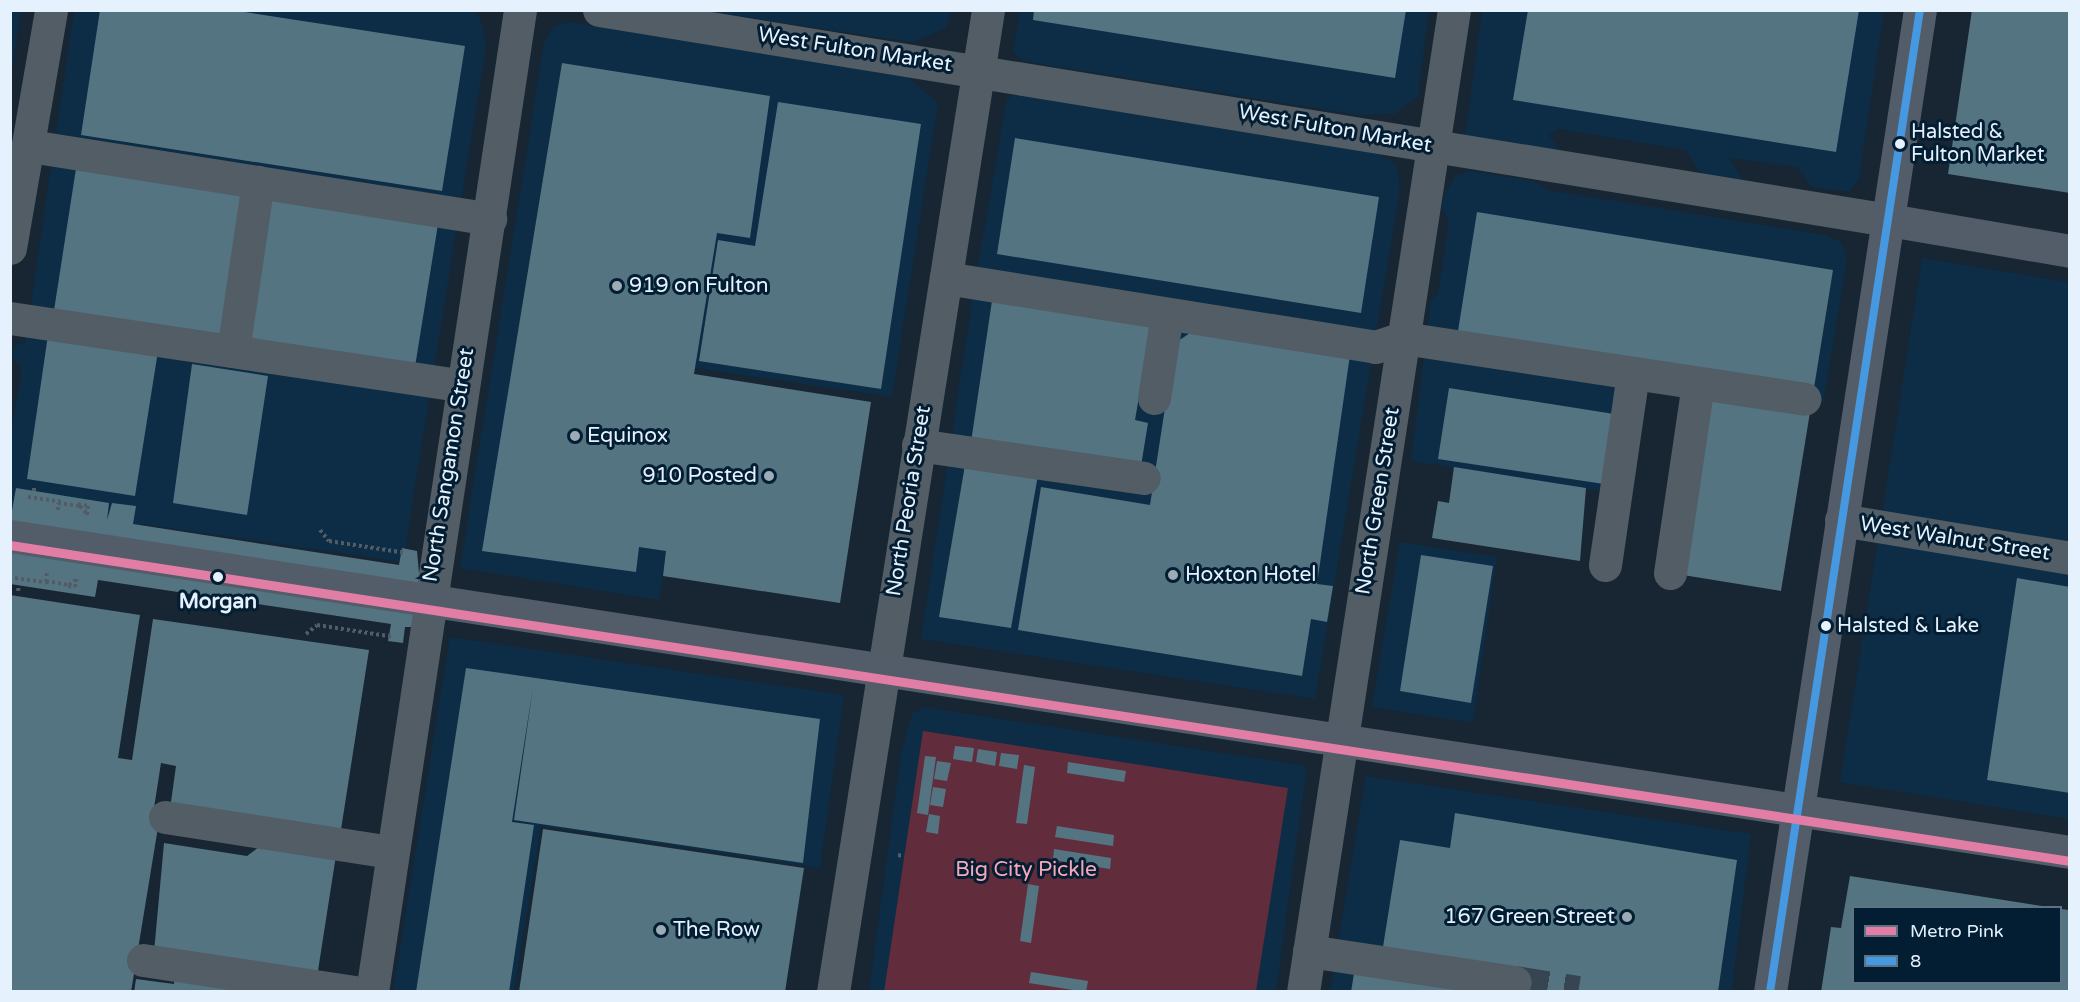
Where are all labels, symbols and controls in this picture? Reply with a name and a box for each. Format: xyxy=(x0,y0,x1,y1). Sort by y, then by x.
street label: West Fulton Market xyxy=(756,22,954,78)
street label: West Fulton Market xyxy=(1236,100,1434,158)
place label: Halsted & Fulton Market xyxy=(1911,120,2045,167)
marker: Halsted & Fulton Market xyxy=(1894,138,1906,150)
place label: 919 on Fulton xyxy=(629,273,769,299)
marker: 919 on Fulton xyxy=(610,279,624,293)
street label: North Sangamon Street xyxy=(418,346,480,584)
street label: North Peoria Street xyxy=(881,404,937,598)
street label: North Green Street xyxy=(1351,406,1405,596)
place label: Equinox xyxy=(587,423,668,449)
marker: Equinox xyxy=(568,429,582,443)
place label: 910 Posted xyxy=(642,463,757,489)
marker: 910 Posted xyxy=(762,469,776,483)
street label: West Walnut Street xyxy=(1858,512,2052,566)
place label: Hoxton Hotel xyxy=(1185,562,1317,588)
marker: Morgan xyxy=(208,567,228,587)
marker: Hoxton Hotel xyxy=(1166,568,1180,582)
place label: Morgan xyxy=(179,589,257,615)
place label: Halsted & Lake xyxy=(1837,614,1979,638)
marker: Halsted & Lake xyxy=(1820,620,1832,632)
park label: Big City Pickle xyxy=(955,857,1097,883)
place label: 167 Green Street xyxy=(1444,904,1615,930)
legend xyxy=(1852,906,2062,984)
marker: 167 Green Street xyxy=(1620,910,1634,924)
place label: The Row xyxy=(673,917,760,943)
text: Metro Pink xyxy=(1910,920,2004,942)
marker: The Row xyxy=(654,923,668,937)
text: 8 xyxy=(1910,950,1921,972)

